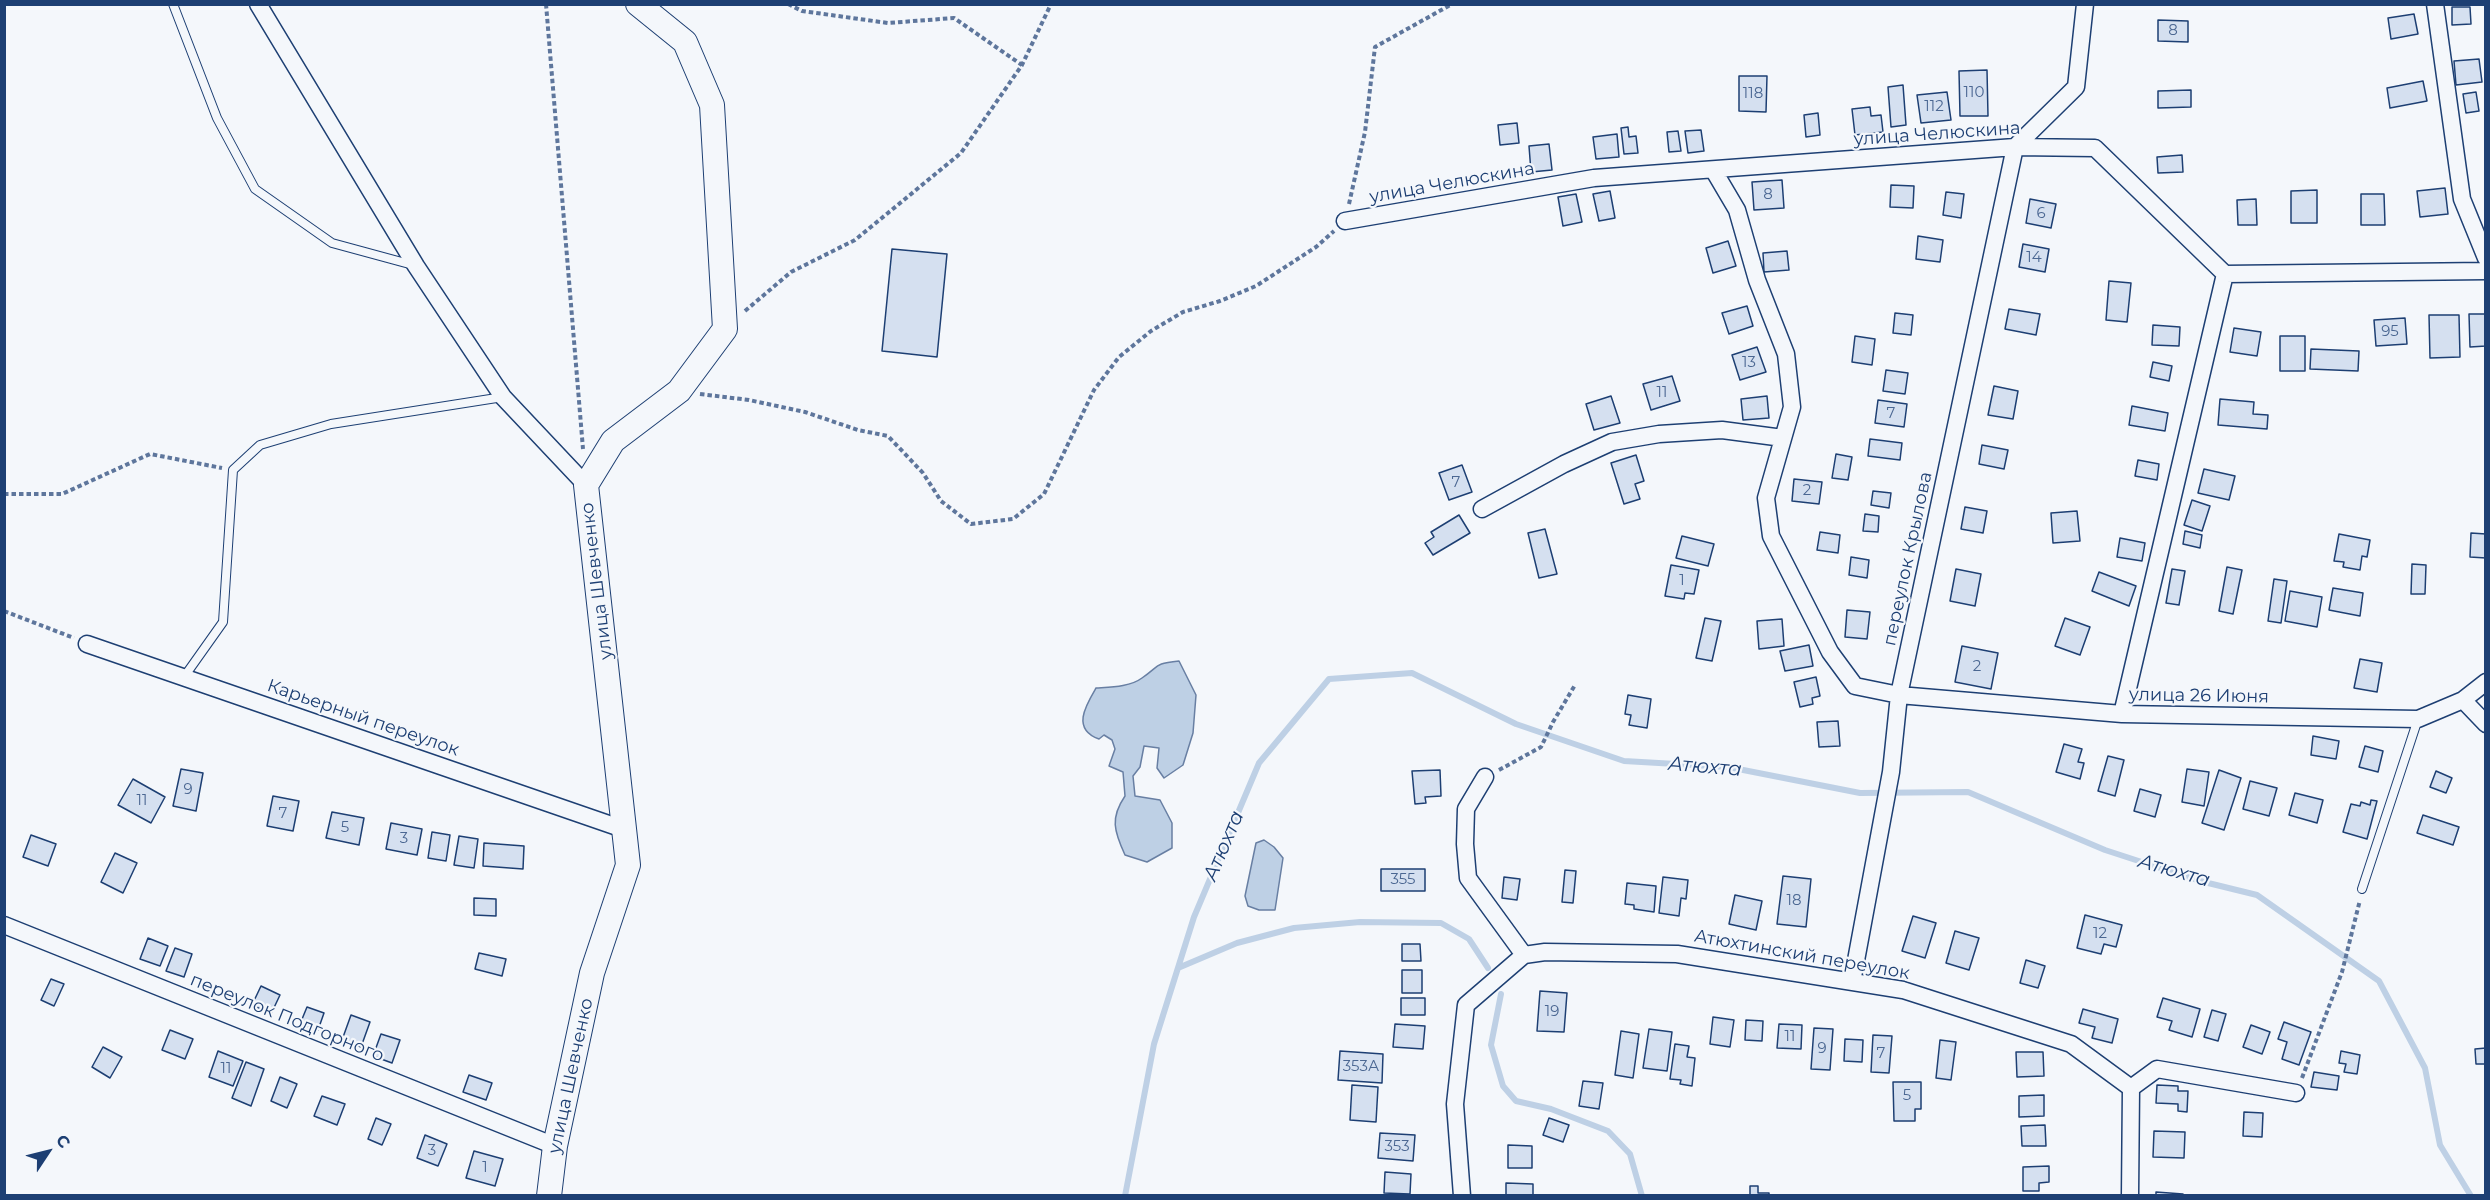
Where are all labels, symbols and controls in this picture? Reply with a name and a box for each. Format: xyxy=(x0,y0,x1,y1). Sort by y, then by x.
house number: 8 xyxy=(2168,22,2178,40)
house number: 110 xyxy=(1964,84,1984,102)
house number: 118 xyxy=(1743,85,1763,103)
house number: 112 xyxy=(1924,98,1944,116)
street label: улица Челюскина xyxy=(1853,117,2021,151)
street label: улица Челюскина xyxy=(1368,158,1536,208)
house number: 8 xyxy=(1763,186,1773,204)
house number: 6 xyxy=(2036,205,2046,223)
house number: 14 xyxy=(2026,249,2042,267)
house number: 95 xyxy=(2381,323,2399,341)
house number: 13 xyxy=(1742,354,1756,372)
house number: 11 xyxy=(1657,384,1667,402)
house number: 7 xyxy=(1887,405,1895,423)
street label: переулок Крылова xyxy=(1879,470,1937,648)
house number: 7 xyxy=(1452,474,1460,492)
house number: 2 xyxy=(1803,482,1811,500)
street label: улица Шевченко xyxy=(577,501,617,661)
house number: 1 xyxy=(1679,572,1685,590)
house number: 2 xyxy=(1973,658,1981,676)
street label: Карьерный переулок xyxy=(264,675,462,761)
street label: улица 26 Июня xyxy=(2129,684,2269,708)
water label: Атюхта xyxy=(1667,752,1743,782)
house number: 9 xyxy=(183,781,193,799)
house number: 11 xyxy=(137,792,147,810)
house number: 7 xyxy=(279,805,287,823)
water label: Атюхта xyxy=(1199,807,1249,885)
house number: 5 xyxy=(341,819,349,837)
house number: 3 xyxy=(400,830,408,848)
water label: Атюхта xyxy=(2135,849,2213,893)
house number: 355 xyxy=(1390,871,1416,889)
house number: 18 xyxy=(1787,892,1801,910)
street label: Атюхтинский переулок xyxy=(1693,925,1911,985)
house number: 12 xyxy=(2093,925,2107,943)
street label: переулок Подгорного xyxy=(187,969,387,1067)
street label: улица Шевченко xyxy=(544,996,598,1156)
house number: 19 xyxy=(1545,1003,1559,1021)
house number: 11 xyxy=(1785,1028,1795,1046)
house number: 9 xyxy=(1817,1040,1827,1058)
house number: 7 xyxy=(1877,1045,1885,1063)
house number: 353А xyxy=(1343,1058,1379,1076)
house number: 11 xyxy=(221,1060,231,1078)
house number: 5 xyxy=(1903,1087,1911,1105)
north arrow xyxy=(18,1122,78,1182)
text: С xyxy=(52,1131,74,1152)
house number: 353 xyxy=(1384,1138,1410,1156)
house number: 3 xyxy=(428,1142,436,1160)
house number: 1 xyxy=(482,1159,488,1177)

